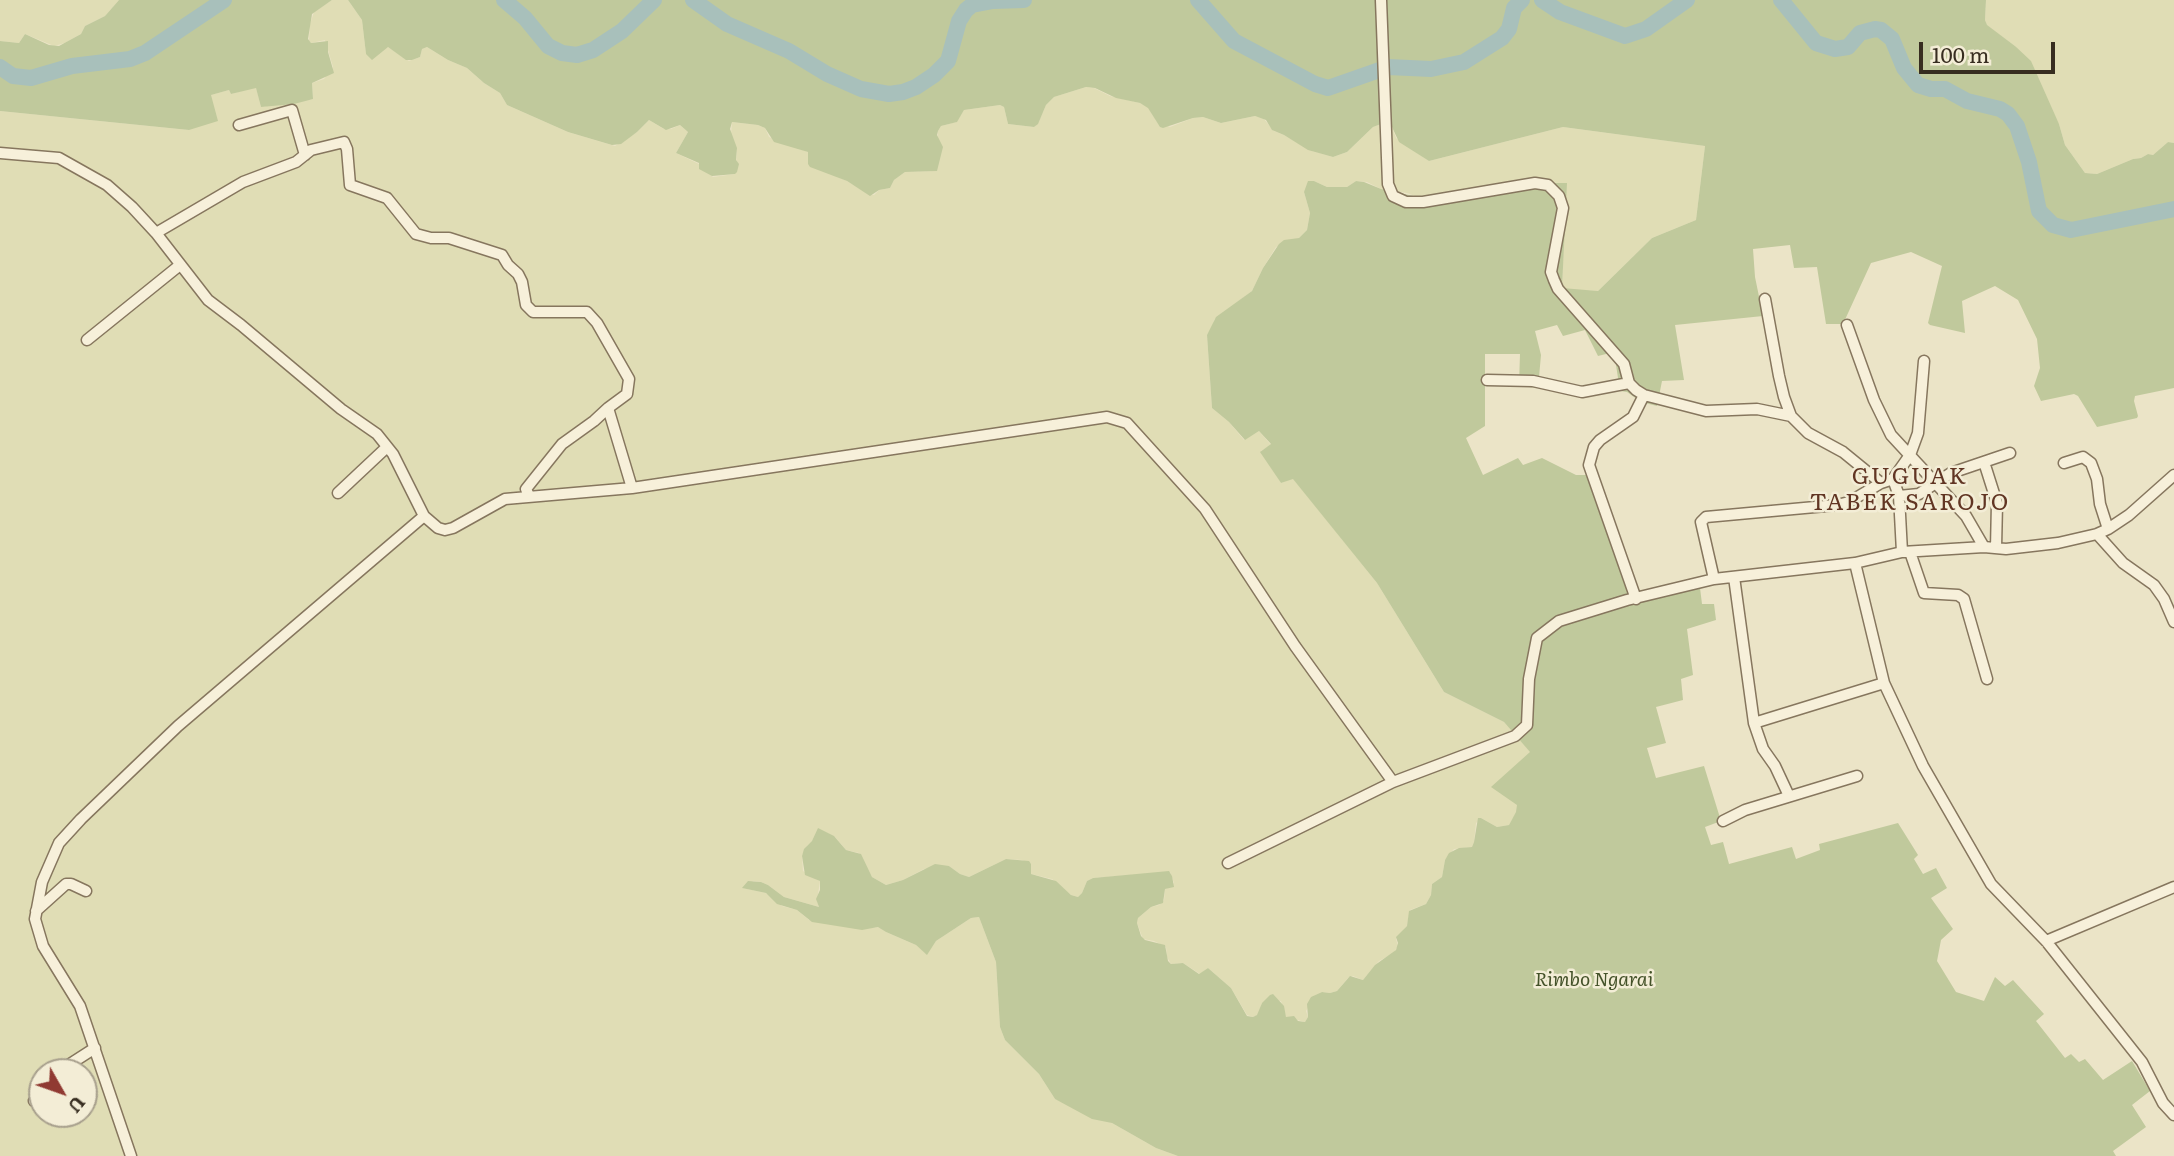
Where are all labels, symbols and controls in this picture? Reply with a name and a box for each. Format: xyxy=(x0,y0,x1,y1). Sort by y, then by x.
scale bar xyxy=(1922,28,2058,72)
text: 100 m xyxy=(1932,38,1989,69)
district label: GUGUAK TABEK SAROJO xyxy=(1811,463,2009,517)
park label: Rimbo Ngarai xyxy=(1535,969,1653,991)
north arrow xyxy=(28,1058,98,1128)
text: U xyxy=(62,1090,93,1120)

